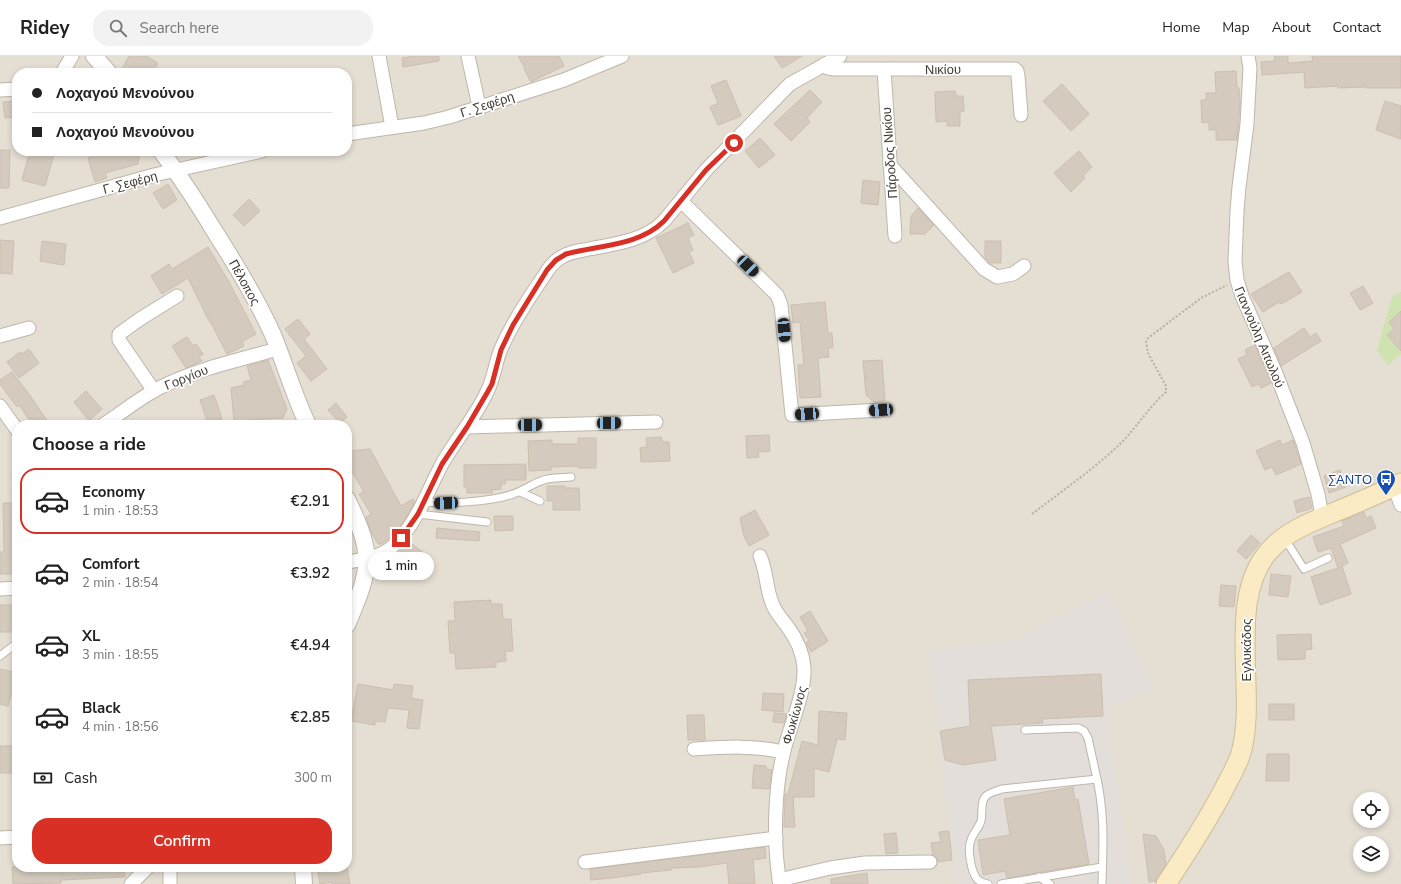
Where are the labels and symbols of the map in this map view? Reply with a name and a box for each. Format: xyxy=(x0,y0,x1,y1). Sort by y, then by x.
street label: Νικίου xyxy=(925,61,961,79)
street label: Γ. Σεφέρη xyxy=(458,88,517,122)
street label: Πάροδος Νικίου xyxy=(878,107,902,199)
route start xyxy=(725,134,743,152)
street label: Γ. Σεφέρη xyxy=(101,167,160,199)
car xyxy=(735,253,761,279)
street label: Πέλοπος xyxy=(224,256,264,309)
street label: Γιαννούλη Αιτωλού xyxy=(1230,284,1289,391)
car xyxy=(777,318,791,342)
street label: Γοργίου xyxy=(162,361,211,395)
car xyxy=(869,403,893,417)
car xyxy=(795,407,819,421)
car xyxy=(597,417,621,429)
car xyxy=(518,419,542,431)
bus stop icon: ΣΑΝΤΟ xyxy=(1375,468,1397,496)
place label: ΣΑΝΤΟ xyxy=(1328,471,1372,489)
car xyxy=(434,497,458,509)
route end xyxy=(392,529,410,547)
callout: 1 min xyxy=(368,552,434,580)
street label: Εγλυκάδος xyxy=(1238,618,1256,682)
street label: Φωκίωνος xyxy=(778,684,812,747)

